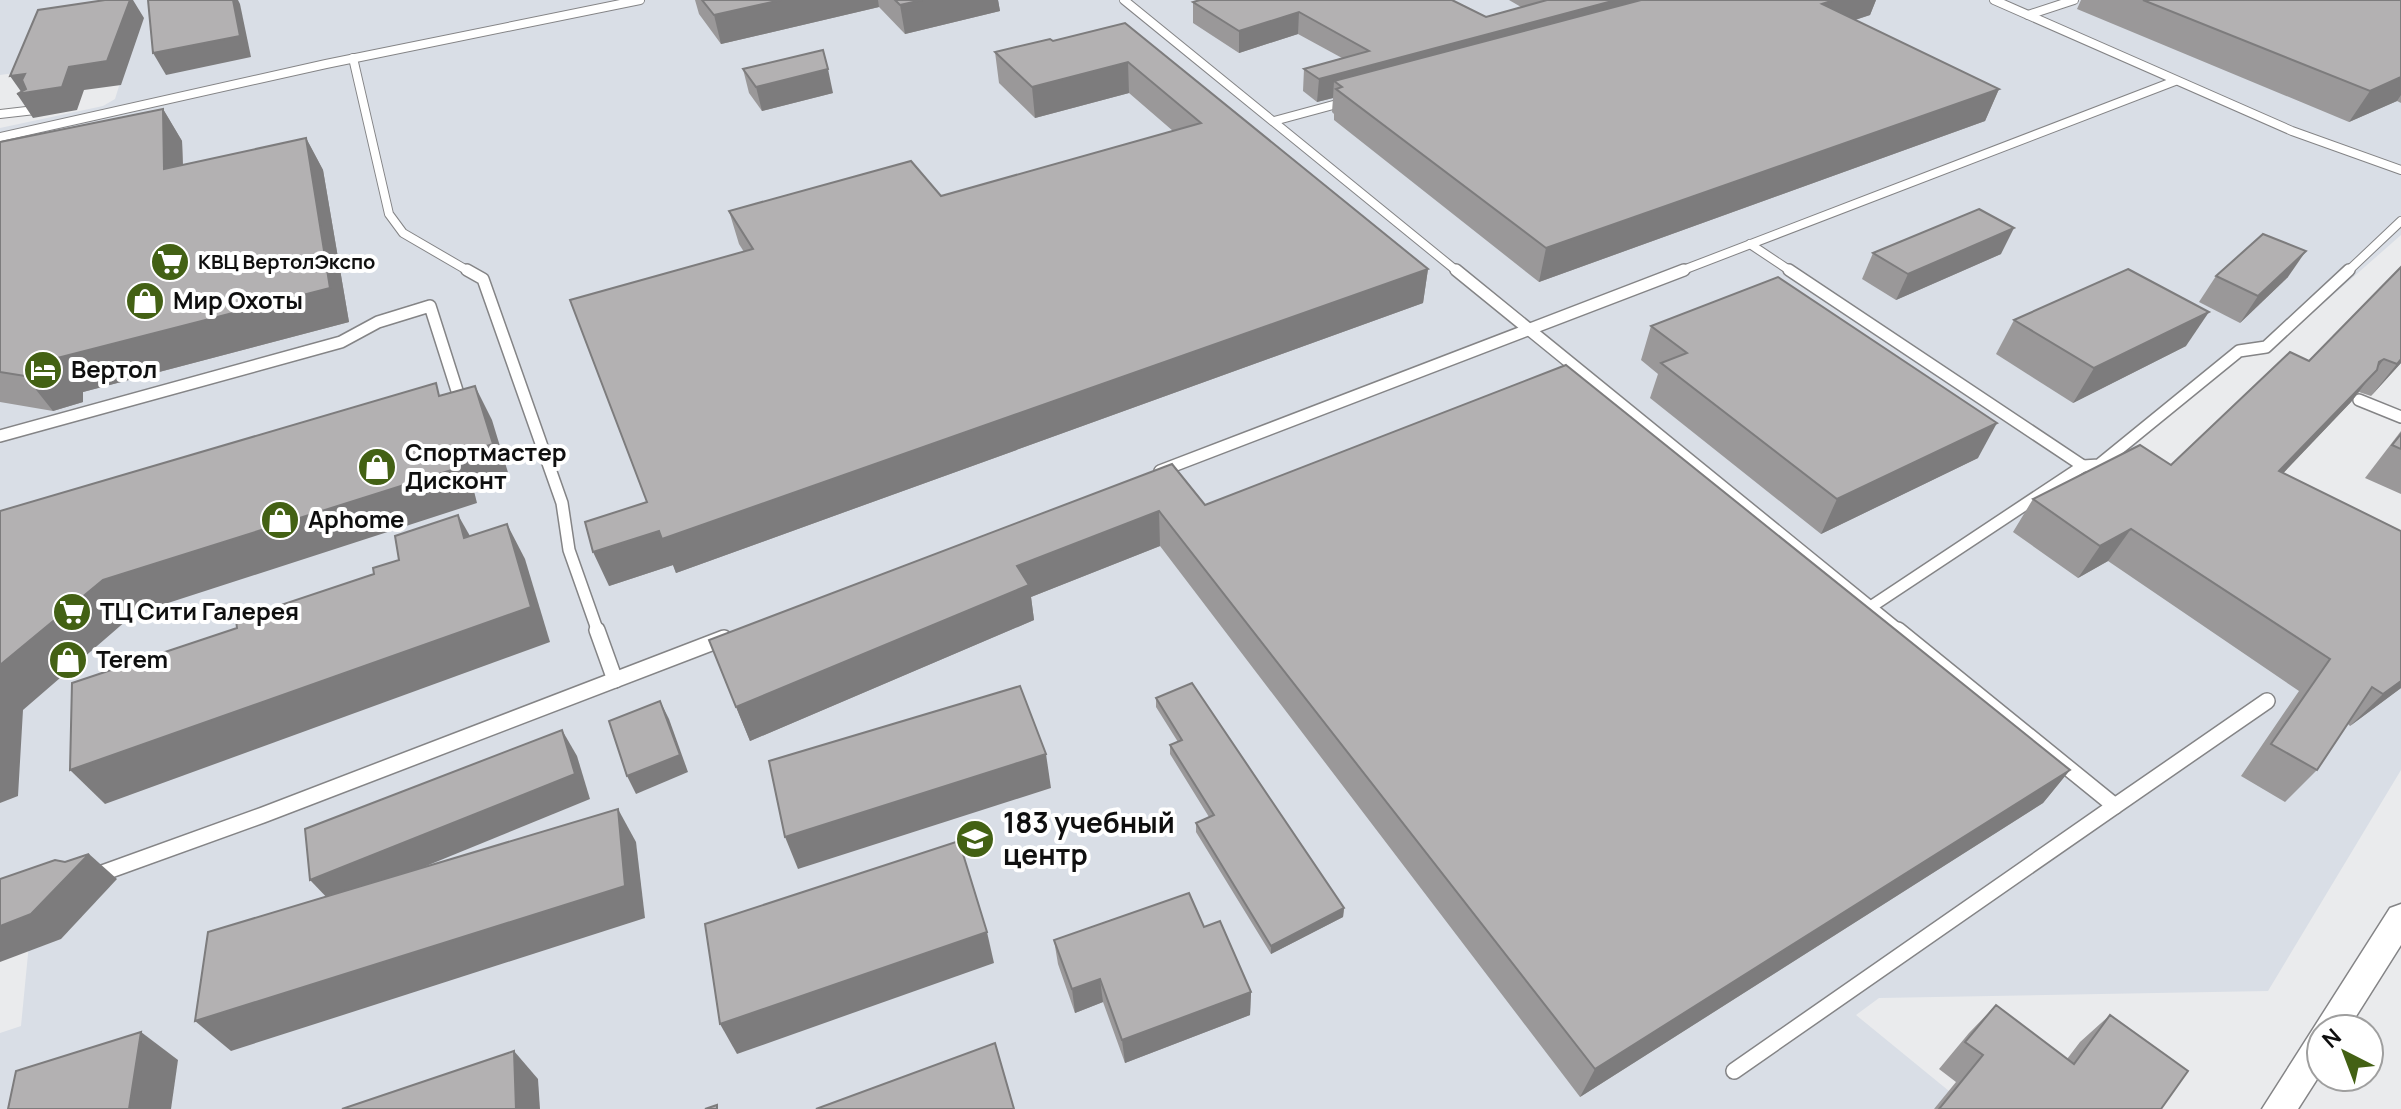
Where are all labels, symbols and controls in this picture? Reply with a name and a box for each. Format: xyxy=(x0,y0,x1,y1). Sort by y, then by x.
supermarket icon: КВЦ ВертолЭкспо xyxy=(149,241,191,283)
place label: КВЦ ВертолЭкспо xyxy=(198,248,375,275)
shop icon: Мир Охоты xyxy=(124,280,166,322)
place label: Мир Охоты xyxy=(173,283,303,316)
hotel icon: Вертол xyxy=(22,349,64,391)
place label: Вертол xyxy=(71,352,157,385)
place label: Спортмастер Дисконт xyxy=(405,435,567,496)
shop icon: Спортмастер Дисконт xyxy=(356,446,398,488)
shop icon: Aphome xyxy=(259,499,301,541)
place label: Aphome xyxy=(308,502,405,535)
supermarket icon: ТЦ Сити Галерея xyxy=(51,591,93,633)
place label: ТЦ Сити Галерея xyxy=(100,594,299,627)
shop icon: Terem xyxy=(47,639,89,681)
place label: Terem xyxy=(96,642,168,675)
place label: 183 учебный центр xyxy=(1003,803,1175,873)
school or university icon: 183 учебный центр xyxy=(954,818,996,860)
north arrow xyxy=(2305,1013,2385,1093)
text: N xyxy=(2316,1022,2348,1055)

